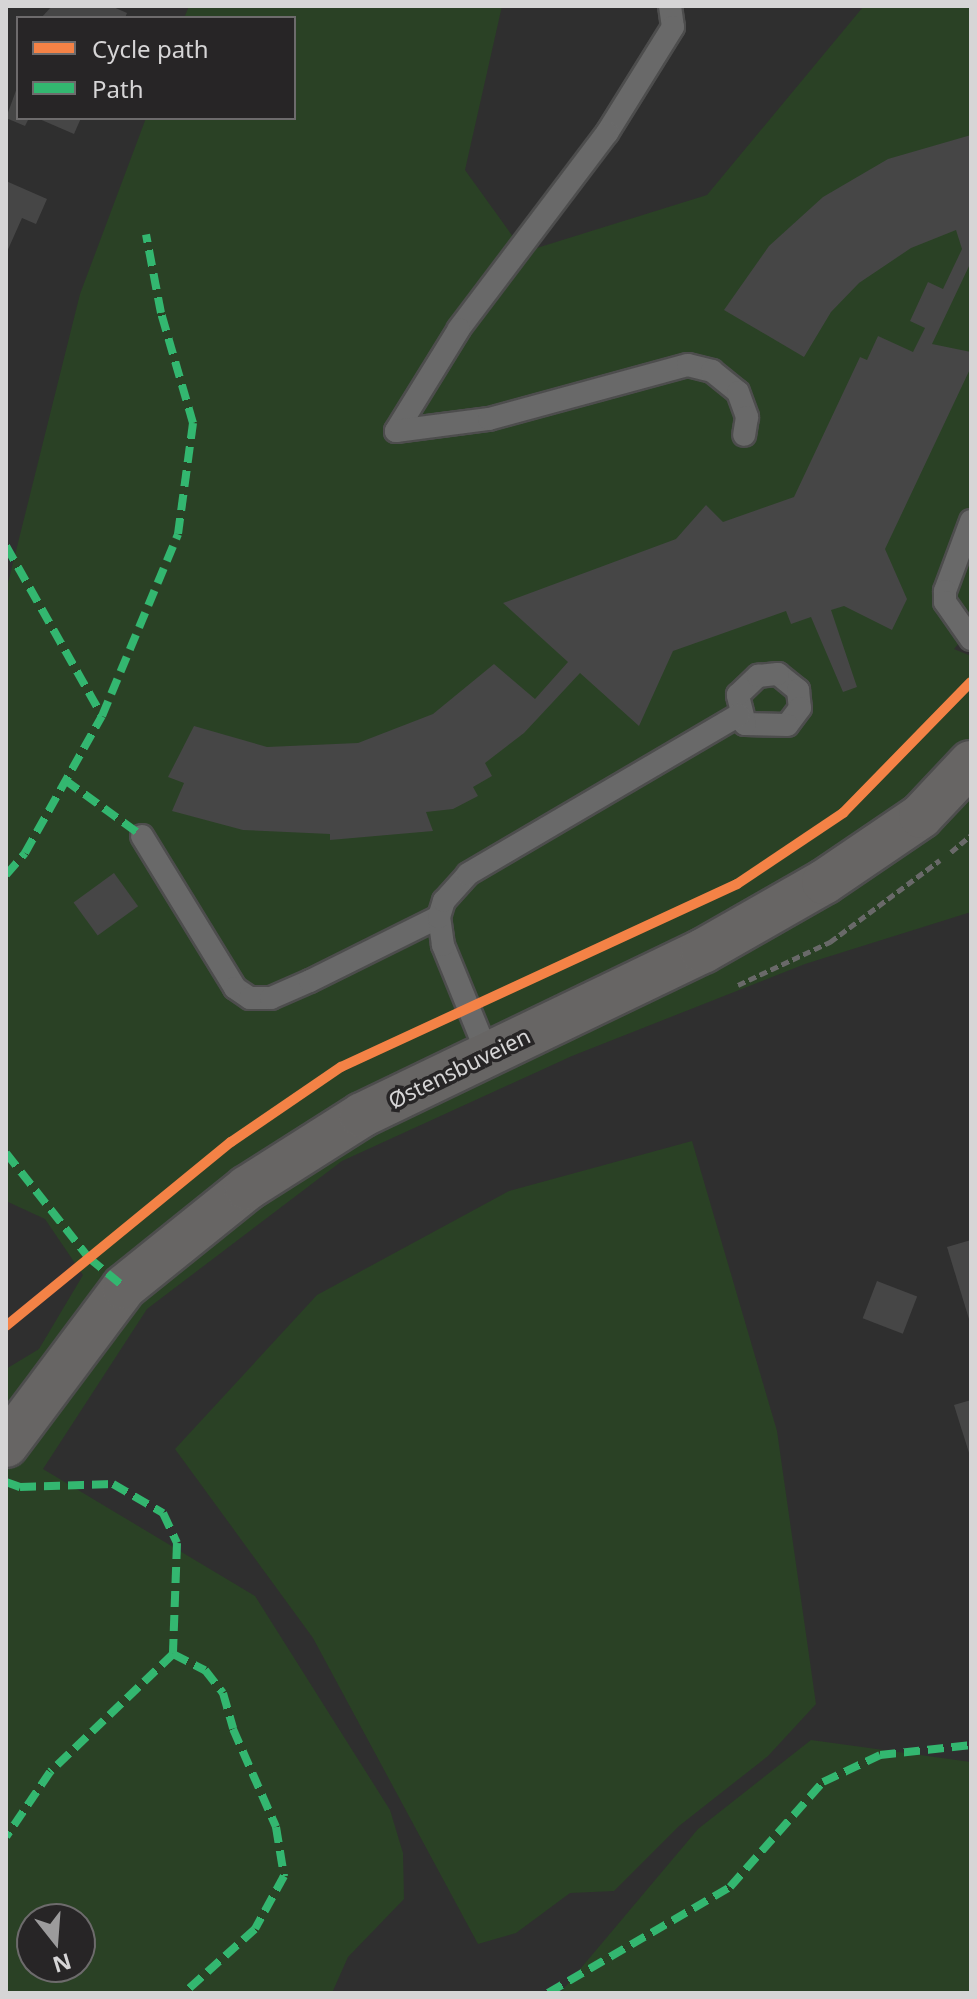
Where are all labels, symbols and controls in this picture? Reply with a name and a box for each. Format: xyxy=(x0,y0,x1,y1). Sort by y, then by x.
legend xyxy=(16,16,296,120)
text: Cycle path xyxy=(92,32,209,65)
text: Path xyxy=(92,72,143,105)
street label: Østensbuveien xyxy=(384,1022,534,1114)
north arrow xyxy=(16,1903,96,1983)
text: N xyxy=(49,1947,75,1981)

